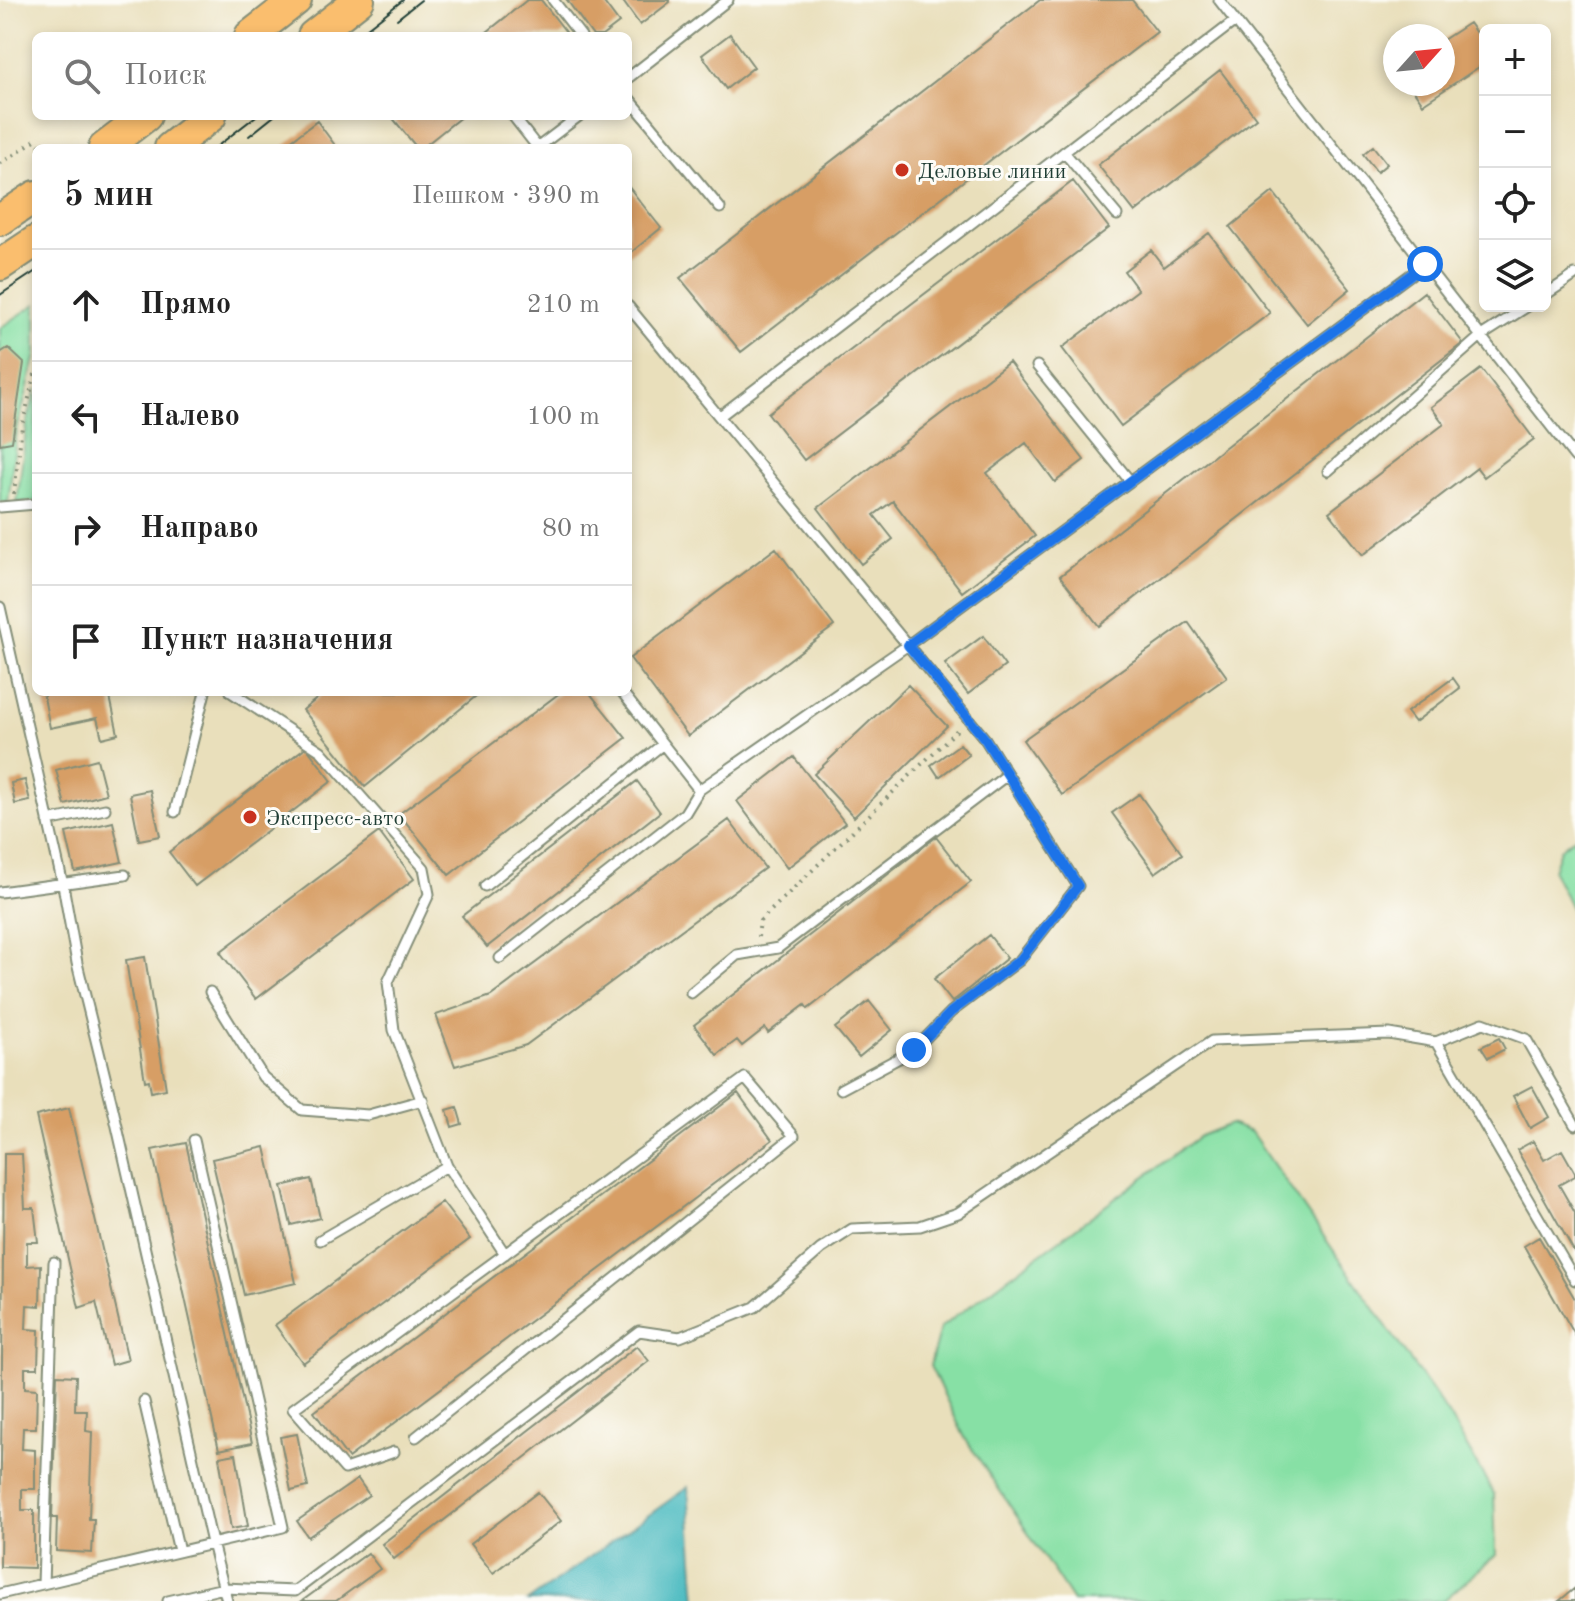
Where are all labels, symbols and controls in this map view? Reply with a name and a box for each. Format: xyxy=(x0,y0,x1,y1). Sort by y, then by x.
north arrow xyxy=(1383,24,1455,96)
map controls xyxy=(1479,24,1551,312)
button: + xyxy=(1479,24,1551,96)
search box xyxy=(32,32,632,120)
icon: search xyxy=(60,54,104,98)
text: Поиск xyxy=(124,61,207,91)
button: − xyxy=(1479,96,1551,168)
marker: Деловые линии xyxy=(893,161,911,179)
place label: Деловые линии xyxy=(918,161,1066,183)
button: locate xyxy=(1479,168,1551,240)
text: 5 мин xyxy=(64,179,154,213)
text: Пешком · 390 m xyxy=(412,183,600,209)
button: layers xyxy=(1479,240,1551,312)
route start xyxy=(1407,246,1443,282)
icon: ahead xyxy=(64,283,108,327)
text: Прямо xyxy=(140,290,231,320)
text: 210 m xyxy=(527,292,600,318)
icon: left xyxy=(64,395,108,439)
text: Налево xyxy=(140,402,240,432)
text: 100 m xyxy=(527,404,600,430)
icon: right xyxy=(64,507,108,551)
text: Направо xyxy=(140,514,259,544)
text: 80 m xyxy=(542,516,600,542)
icon: arrive xyxy=(64,619,108,663)
text: Пункт назначения xyxy=(140,626,393,656)
marker: Экспресс-авто xyxy=(241,808,259,826)
place label: Экспресс-авто xyxy=(266,808,404,830)
route end xyxy=(896,1032,932,1068)

